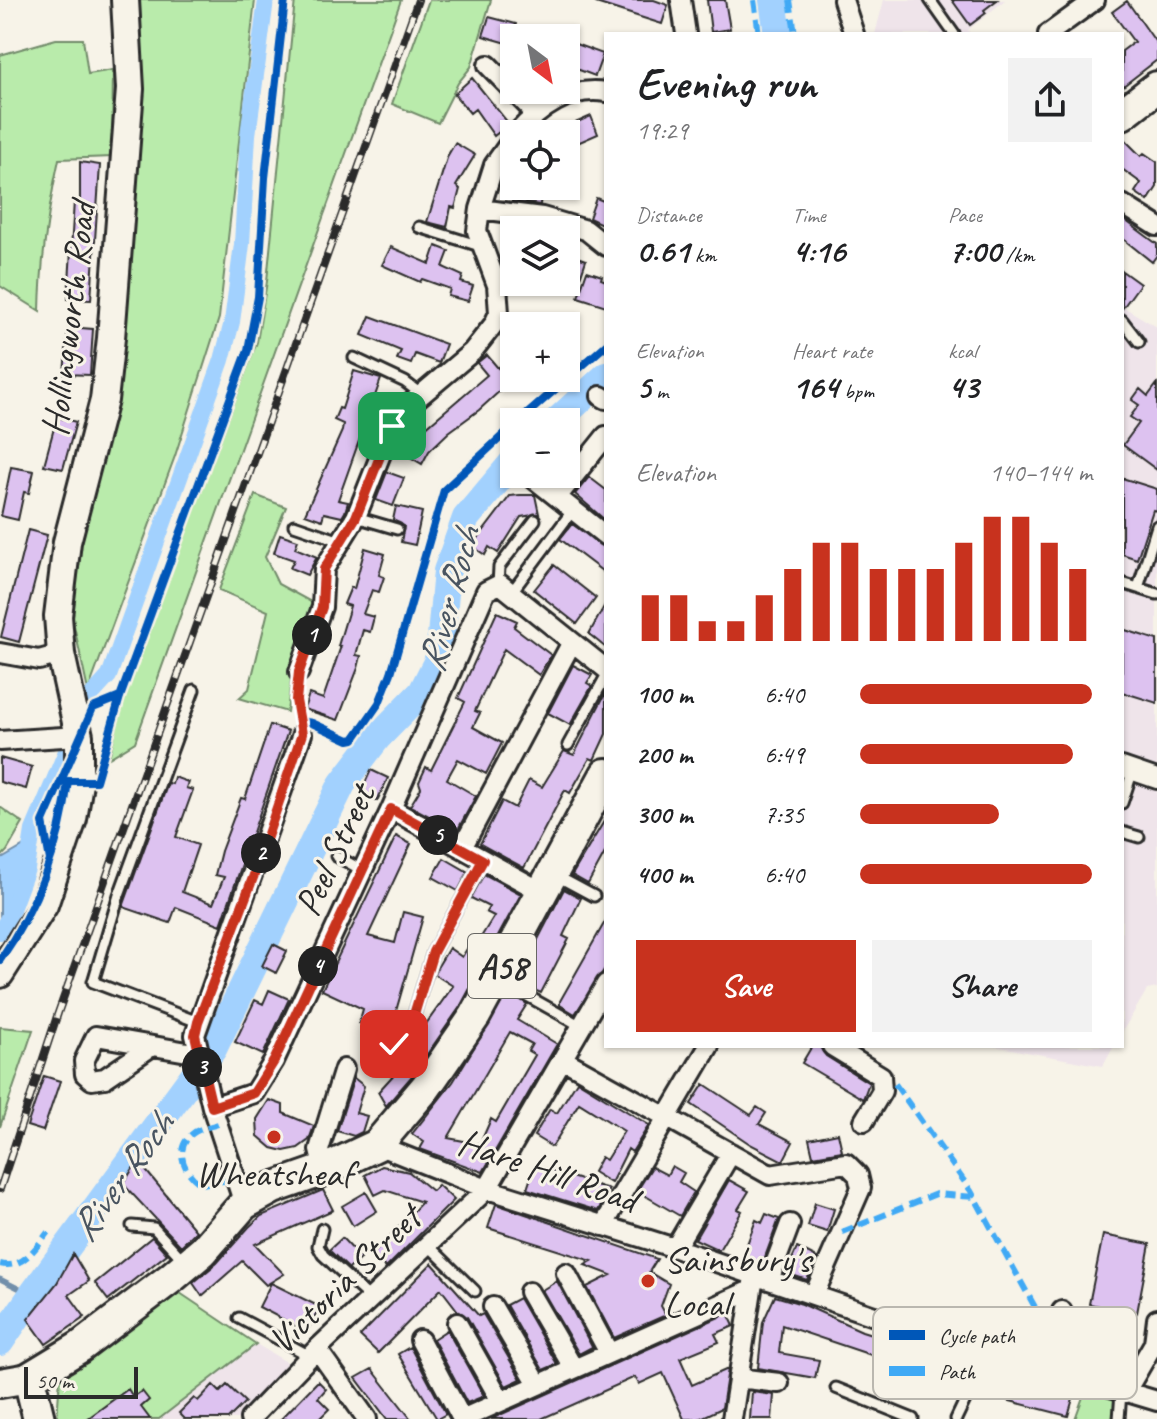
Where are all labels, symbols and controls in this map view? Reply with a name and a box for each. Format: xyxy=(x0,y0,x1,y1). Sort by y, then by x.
north arrow xyxy=(500,24,580,104)
map controls xyxy=(500,24,580,488)
text: Evening run xyxy=(636,56,816,111)
button: share xyxy=(1008,58,1092,142)
text: 19:29 xyxy=(636,114,688,147)
button: locate xyxy=(500,120,580,200)
street label: Hollingworth Road xyxy=(31,195,107,438)
text: Distance xyxy=(636,201,702,229)
text: Time xyxy=(792,201,826,229)
text: Pace xyxy=(948,201,982,229)
button: layers xyxy=(500,216,580,296)
text: 0.61 xyxy=(636,229,689,272)
text: 4:16 xyxy=(792,229,845,272)
text: 7:00 xyxy=(948,229,1001,272)
text: km xyxy=(689,241,716,269)
text: /km xyxy=(1001,241,1035,269)
button: + xyxy=(500,312,580,392)
text: Elevation xyxy=(636,337,704,365)
text: Heart rate xyxy=(792,337,872,365)
text: kcal xyxy=(948,337,977,365)
text: 5 xyxy=(636,365,651,408)
text: 164 xyxy=(792,365,839,408)
text: 43 xyxy=(948,365,979,408)
text: m xyxy=(651,377,668,405)
text: bpm xyxy=(839,377,874,405)
pin xyxy=(358,392,426,460)
icon: arrive xyxy=(370,404,414,448)
button: − xyxy=(500,408,580,488)
text: Elevation xyxy=(636,456,716,489)
text: 140–144 m xyxy=(989,456,1092,489)
water label: River Roch xyxy=(406,518,493,677)
pin: 1 xyxy=(292,615,332,655)
text: 1 xyxy=(307,621,317,649)
text: 100 m xyxy=(636,678,692,711)
text: 6:40 xyxy=(764,678,804,711)
text: 200 m xyxy=(636,738,692,771)
text: 6:49 xyxy=(764,738,804,771)
street label: Peel Street xyxy=(284,774,387,923)
text: 300 m xyxy=(636,798,692,831)
text: 7:35 xyxy=(764,798,804,831)
pin: 5 xyxy=(418,815,458,855)
text: 5 xyxy=(433,821,443,849)
pin: 2 xyxy=(241,833,281,873)
text: 2 xyxy=(256,839,266,867)
text: 400 m xyxy=(636,858,692,891)
text: 6:40 xyxy=(764,858,804,891)
road number: A58 xyxy=(468,934,536,998)
button: Save xyxy=(636,940,856,1032)
button: Share xyxy=(872,940,1092,1032)
pin: 4 xyxy=(298,946,338,986)
text: 4 xyxy=(313,952,323,980)
pin xyxy=(360,1010,428,1078)
icon: check xyxy=(372,1022,416,1066)
pin: 3 xyxy=(182,1047,222,1087)
text: 3 xyxy=(197,1053,207,1081)
water label: River Roch xyxy=(58,1100,187,1251)
street label: Hare Hill Road xyxy=(452,1118,649,1225)
marker: Wheatsheaf xyxy=(265,1128,283,1146)
place label: Wheatsheaf xyxy=(196,1150,360,1197)
street label: Victoria Street xyxy=(258,1191,435,1364)
place label: Sainsbury's Local xyxy=(664,1236,815,1327)
marker: Sainsbury's Local xyxy=(639,1272,657,1290)
legend xyxy=(873,1307,1137,1399)
text: Cycle path xyxy=(939,1322,1016,1350)
text: Path xyxy=(939,1358,976,1386)
scale bar xyxy=(24,1363,138,1399)
text: 50 m xyxy=(36,1367,73,1395)

